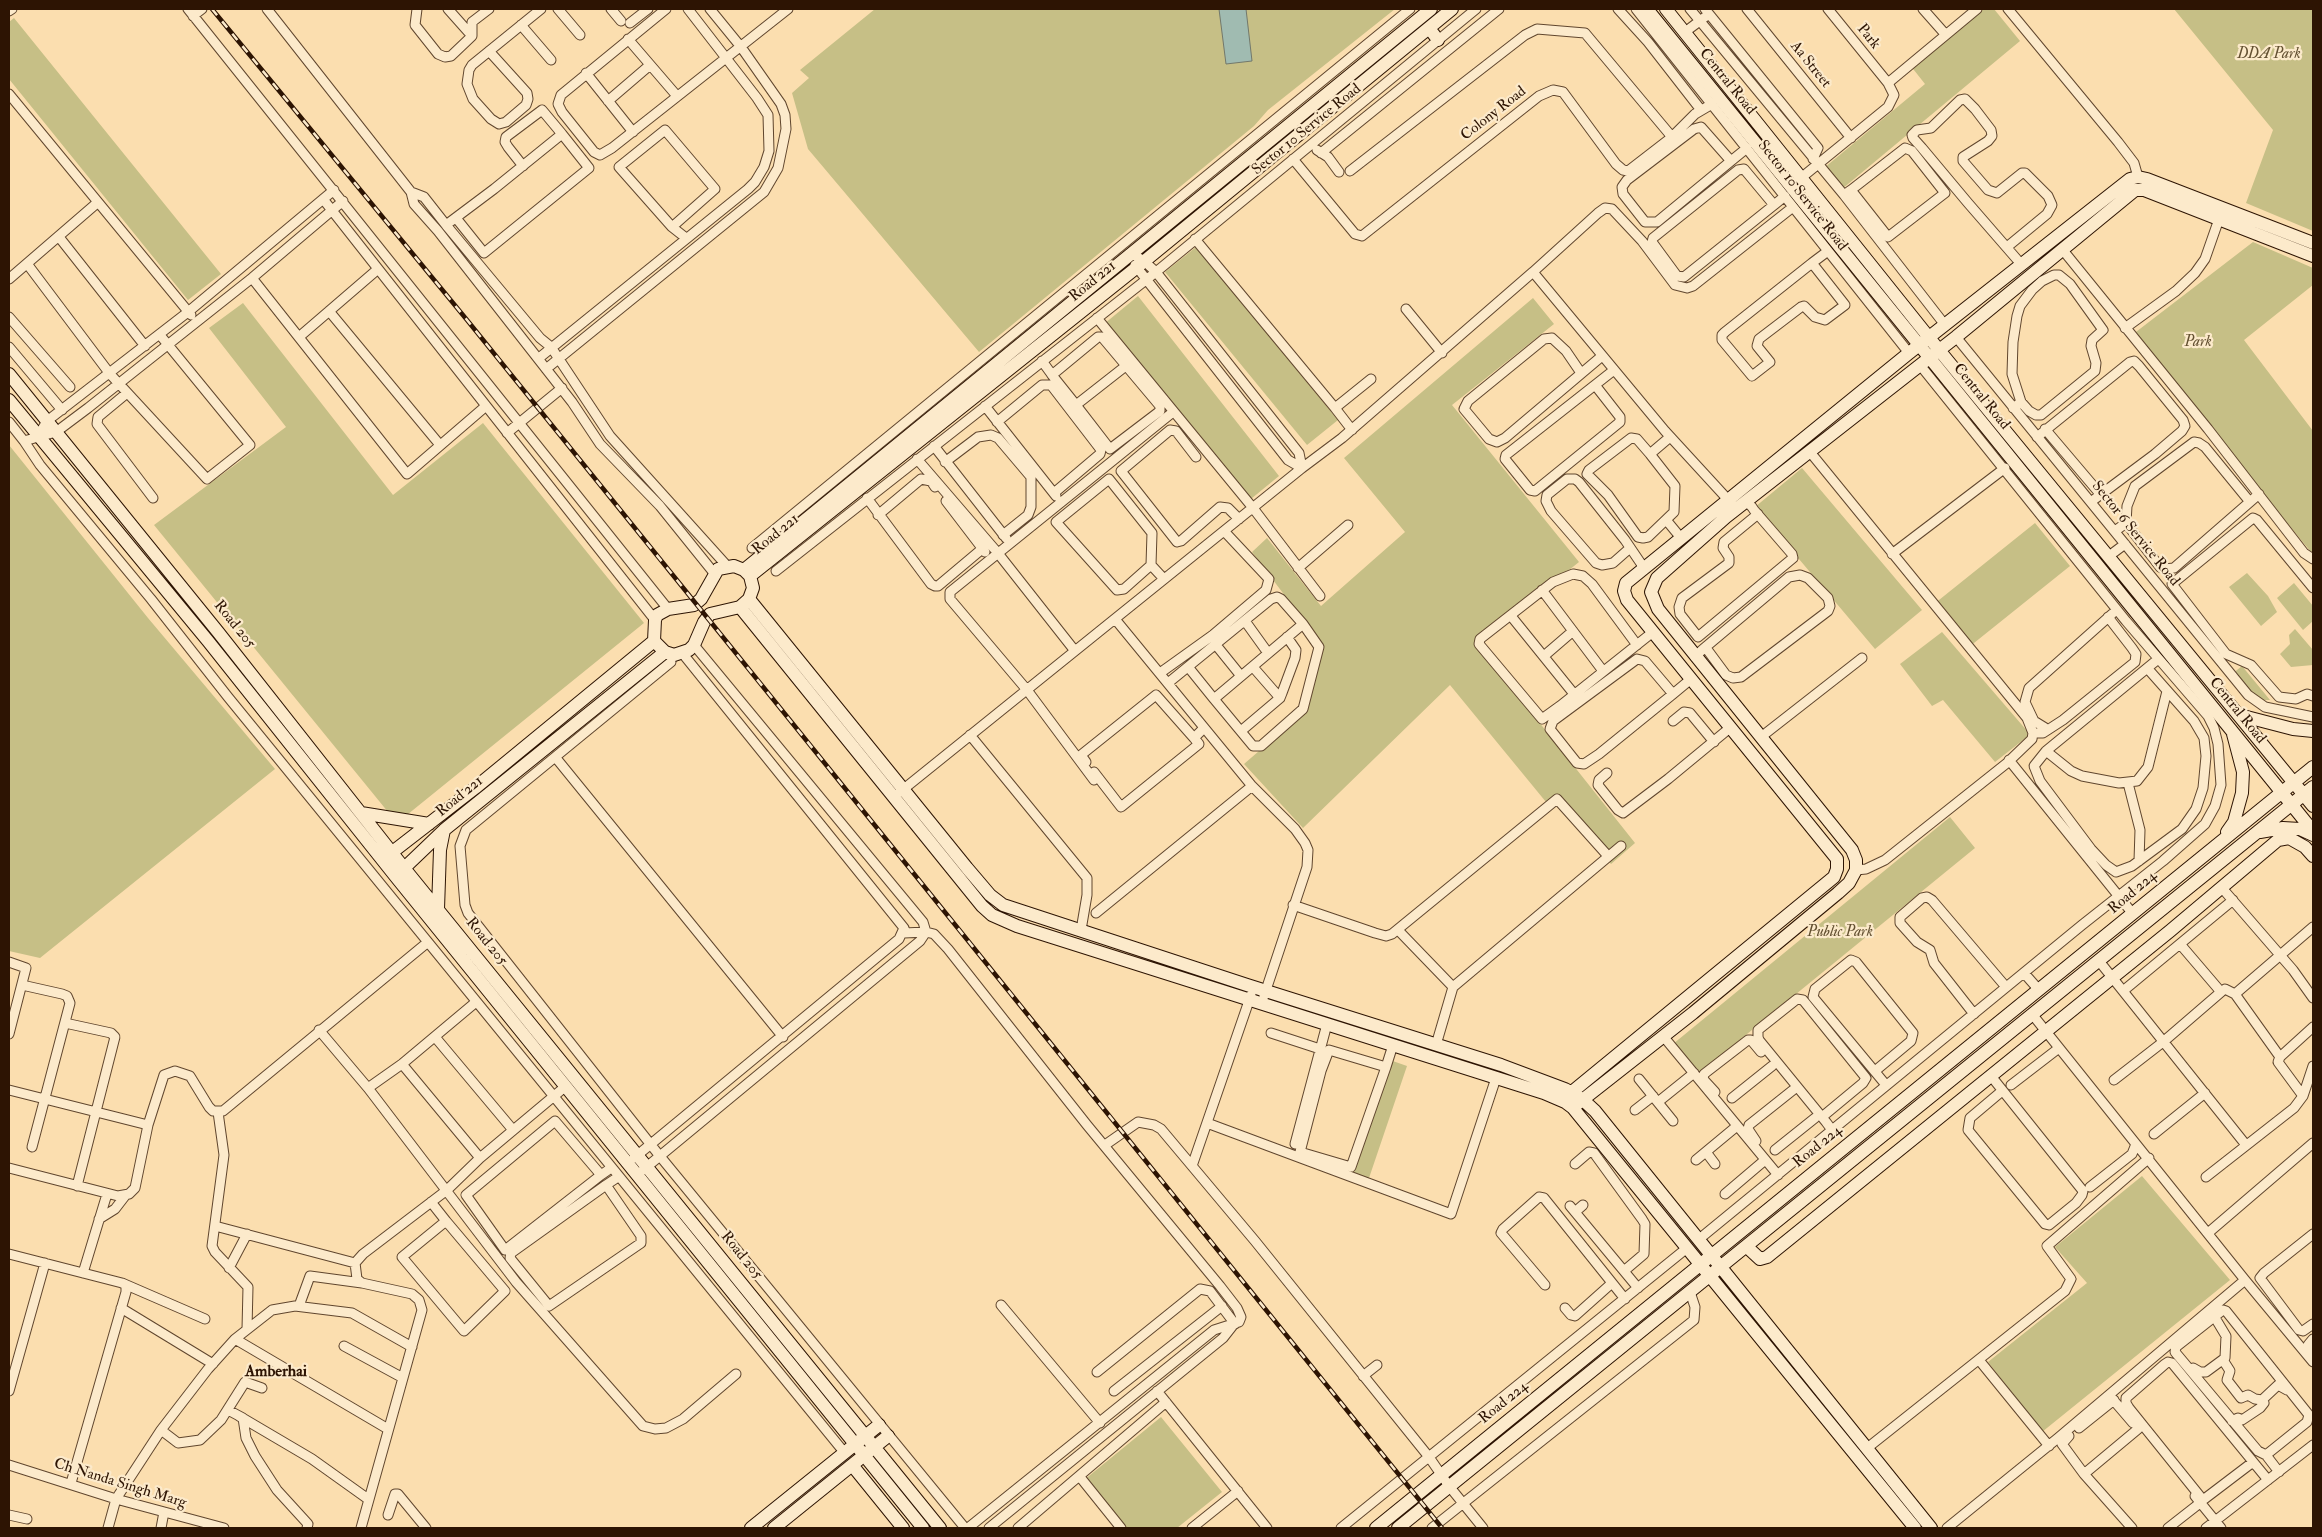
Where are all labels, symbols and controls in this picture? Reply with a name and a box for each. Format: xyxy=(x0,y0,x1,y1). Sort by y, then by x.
street label: Park xyxy=(1852,21,1884,53)
street label: Aa Street xyxy=(1786,38,1834,92)
street label: Central Road xyxy=(1695,45,1759,119)
park label: DDA Park xyxy=(2237,46,2301,64)
street label: Sector 10 Service Road xyxy=(1249,80,1365,180)
street label: Colony Road xyxy=(1458,83,1530,145)
street label: Sector 10 Service Road xyxy=(1753,137,1851,255)
street label: Road 221 xyxy=(1066,258,1120,306)
park label: Park xyxy=(2184,334,2212,352)
street label: Central Road xyxy=(1949,360,2013,434)
street label: Sector 6 Service Road xyxy=(2087,478,2183,590)
street label: Road 221 xyxy=(749,511,803,559)
street label: Road 205 xyxy=(209,597,259,653)
street label: Central Road xyxy=(2205,674,2269,748)
street label: Road 221 xyxy=(433,773,487,821)
street label: Road 224 xyxy=(2105,868,2161,918)
street label: Road 205 xyxy=(461,914,511,970)
park label: Public Park xyxy=(1807,924,1873,942)
street label: Road 224 xyxy=(1790,1122,1846,1172)
street label: Road 205 xyxy=(716,1228,766,1284)
district label: Amberhai xyxy=(245,1363,307,1383)
street label: Road 224 xyxy=(1476,1378,1532,1428)
street label: Ch Nanda Singh Marg xyxy=(52,1455,188,1513)

